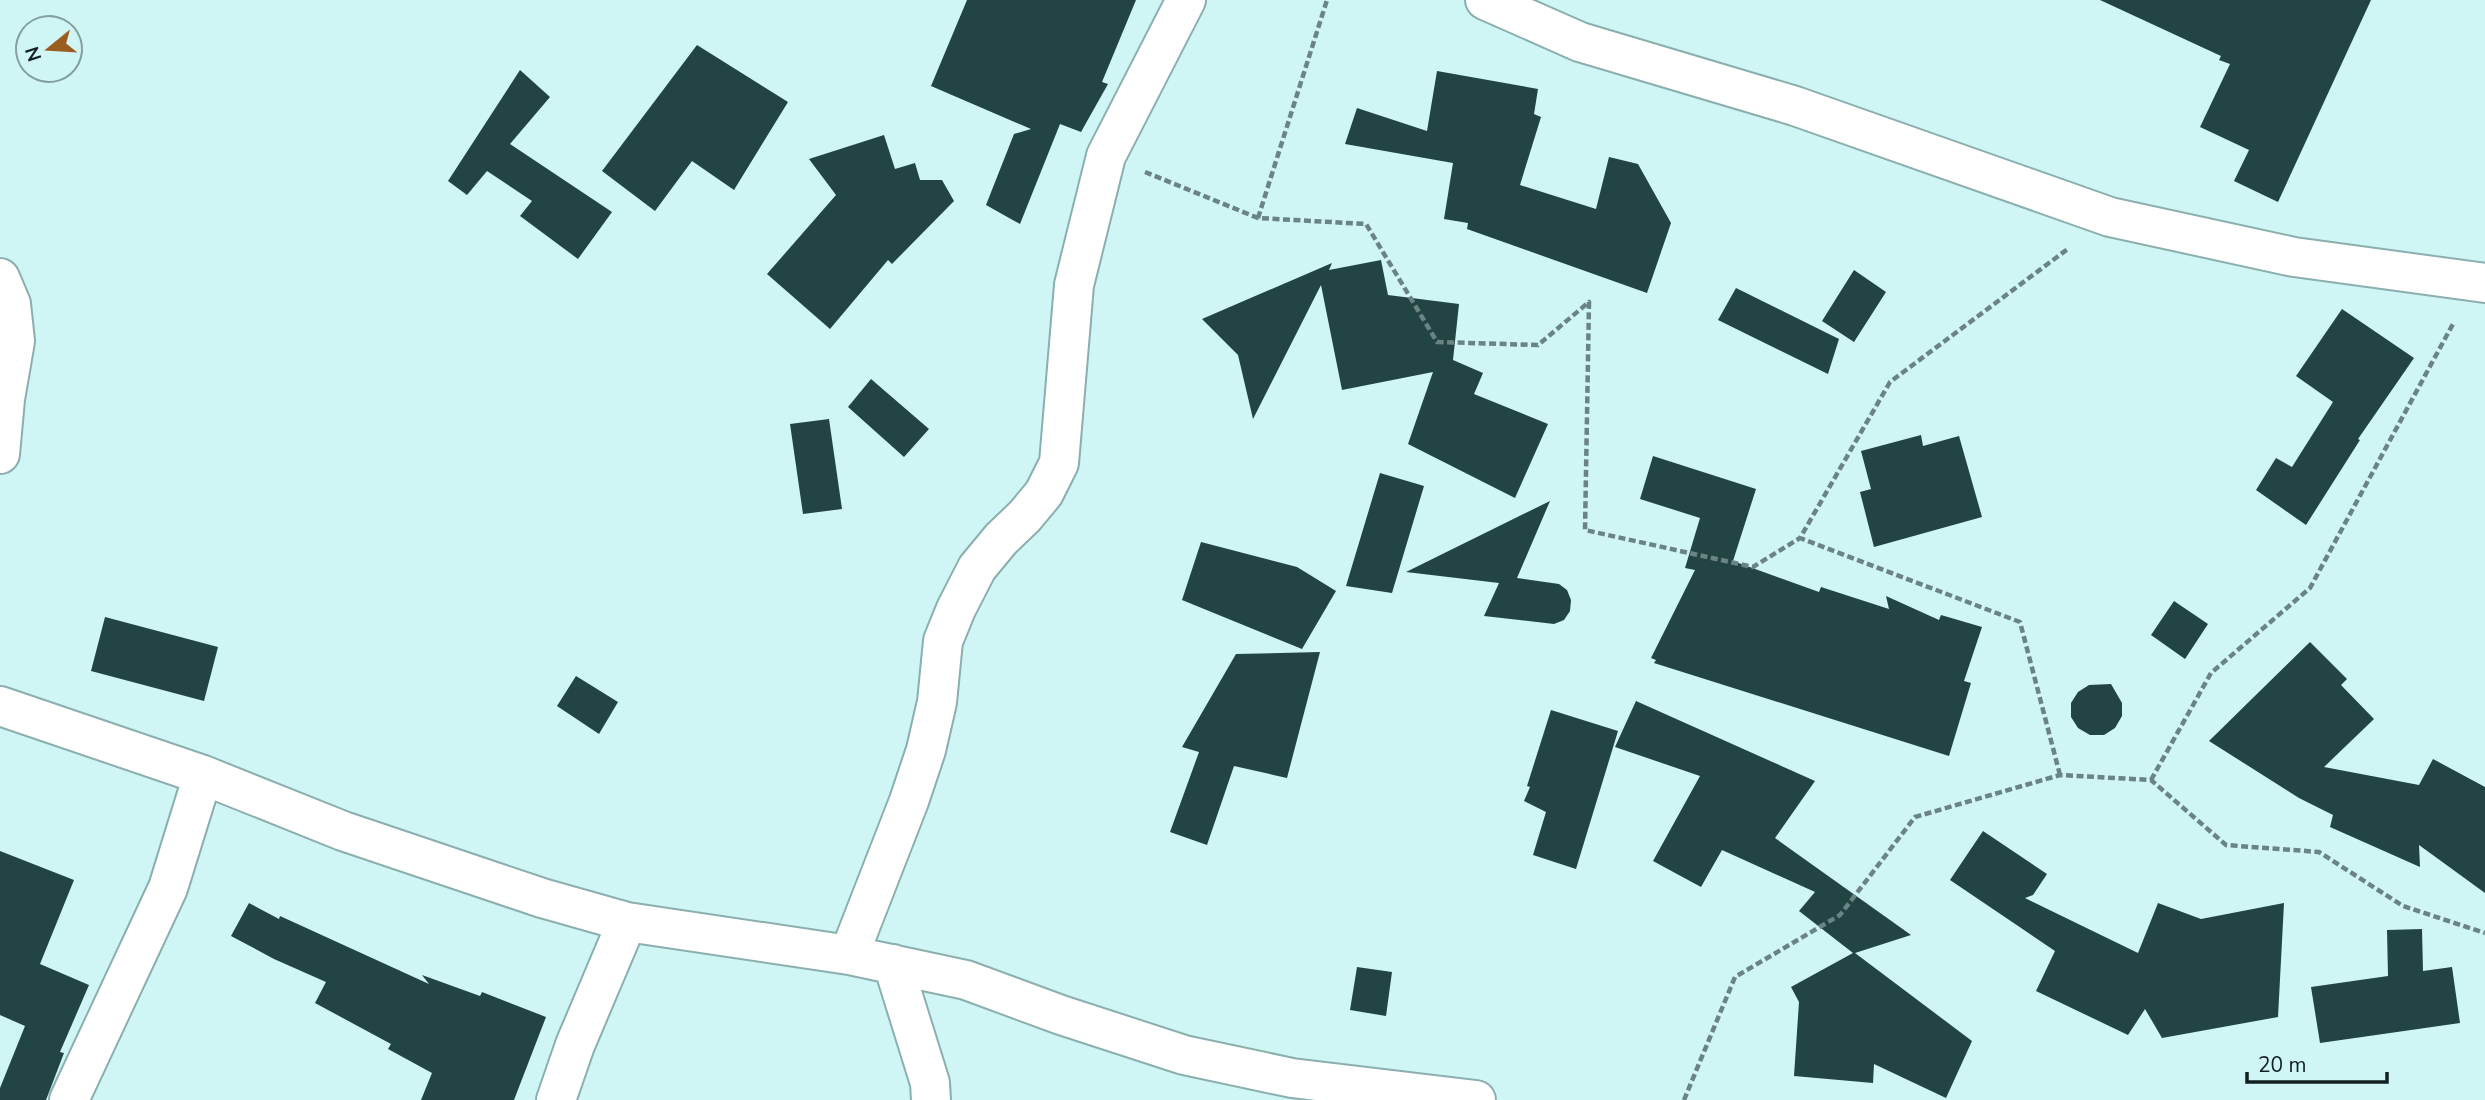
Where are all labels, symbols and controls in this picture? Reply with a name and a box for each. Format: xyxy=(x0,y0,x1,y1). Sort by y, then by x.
north arrow xyxy=(14,14,84,84)
text: N xyxy=(19,43,48,65)
scale bar xyxy=(2247,1040,2387,1084)
text: 20 m xyxy=(2258,1051,2307,1079)

